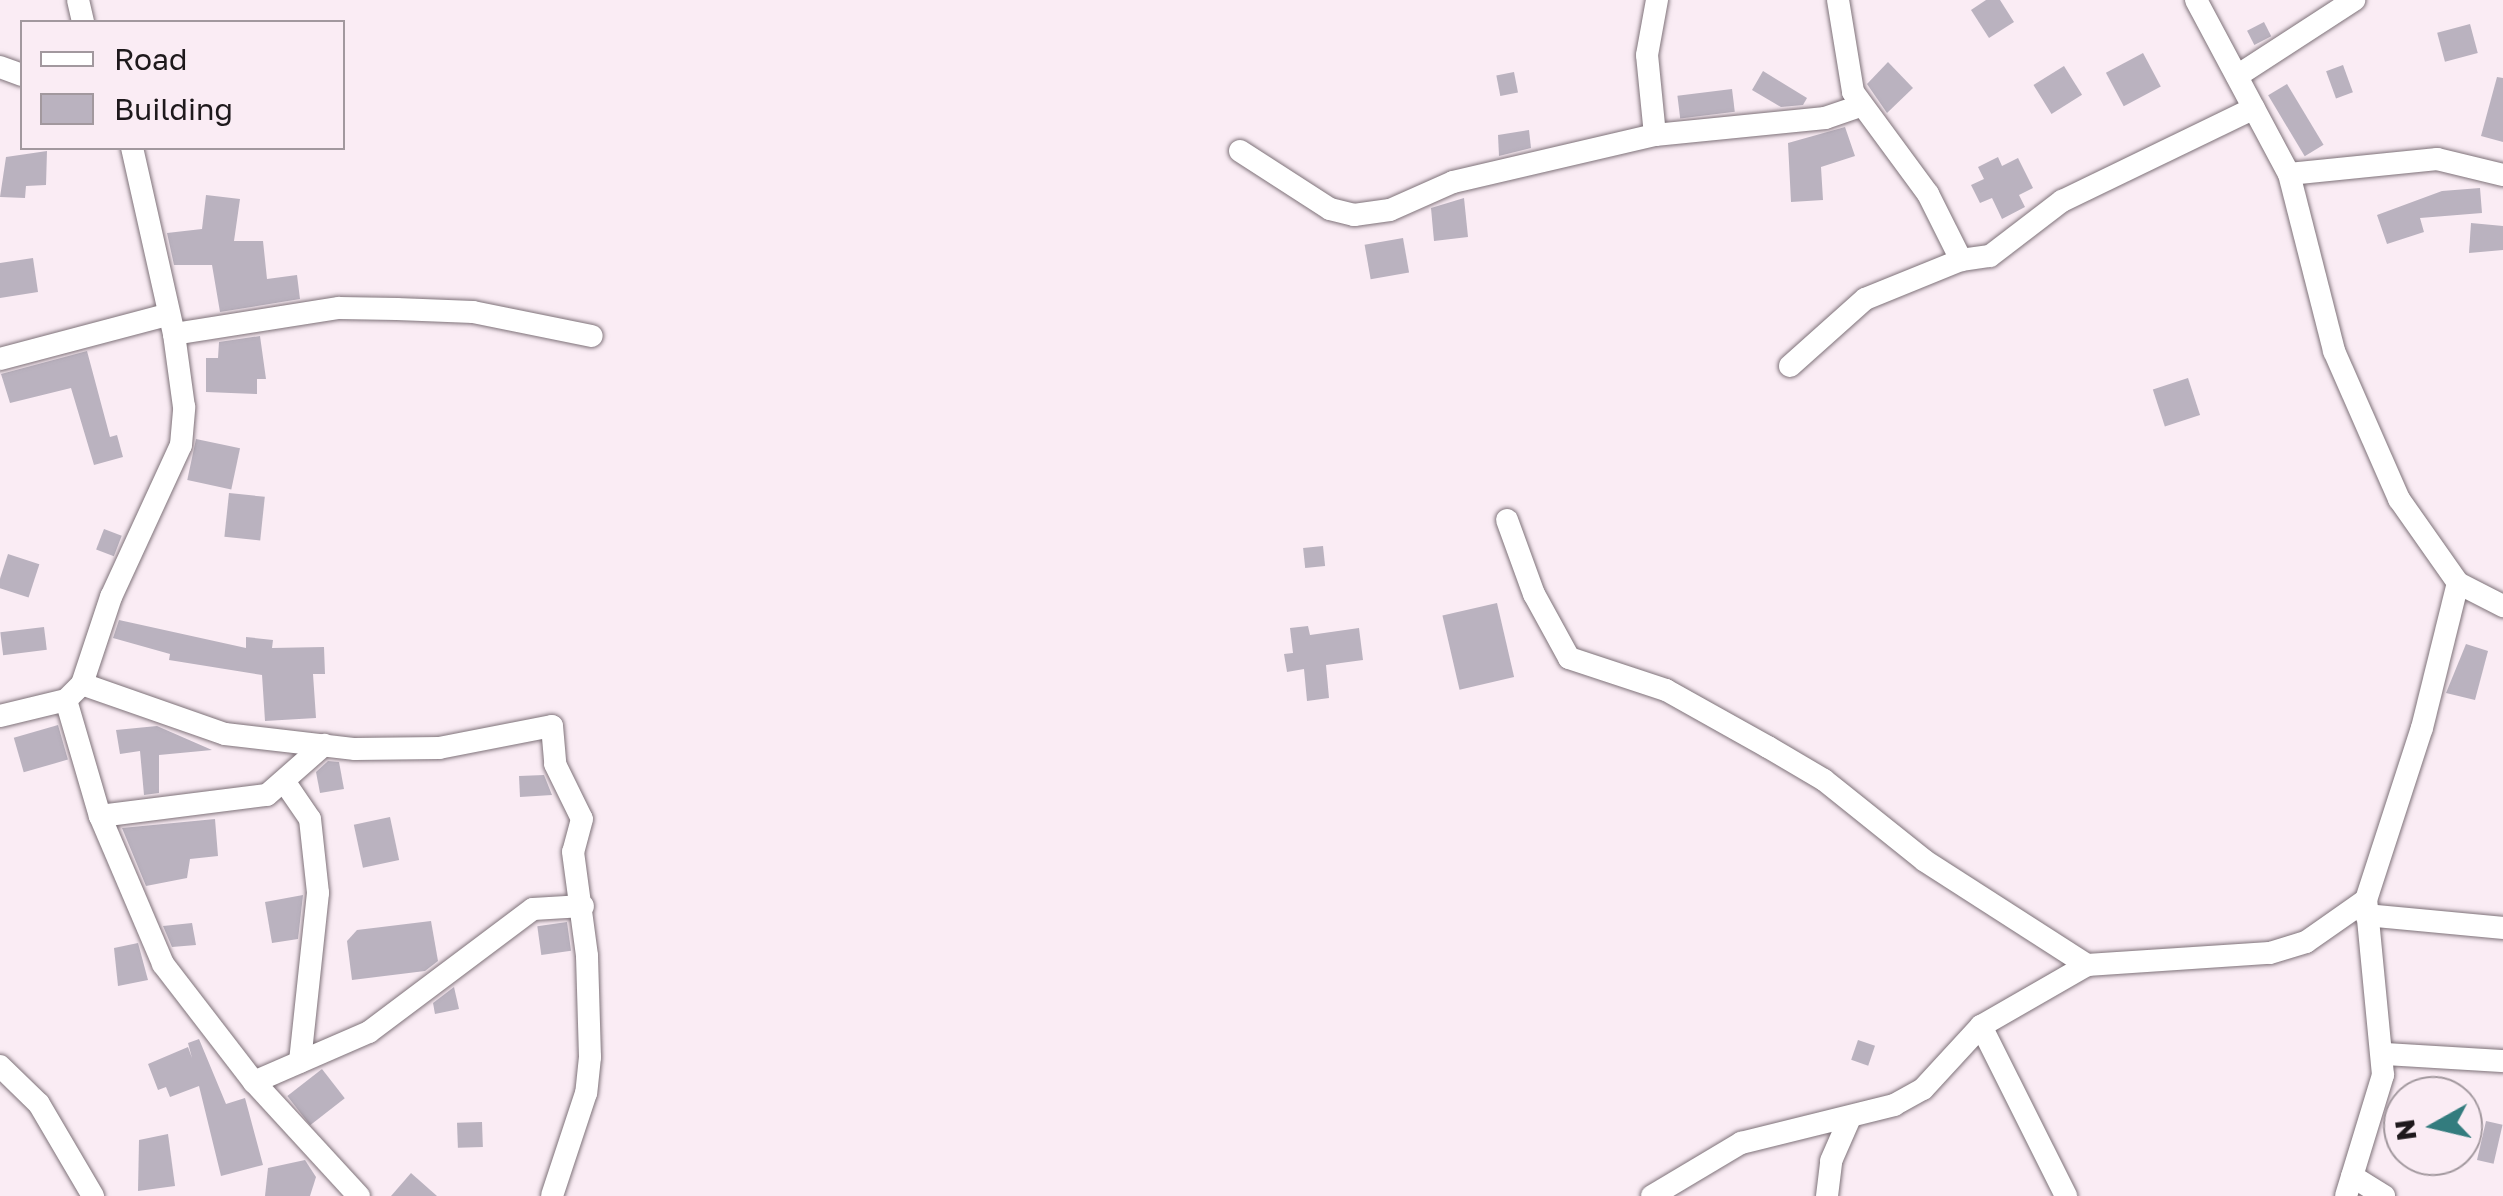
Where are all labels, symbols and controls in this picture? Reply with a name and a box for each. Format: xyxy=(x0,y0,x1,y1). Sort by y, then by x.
legend xyxy=(20,20,345,150)
text: Road xyxy=(114,41,188,77)
text: Building xyxy=(114,91,233,127)
north arrow xyxy=(2383,1076,2483,1176)
text: N xyxy=(2387,1117,2423,1143)

